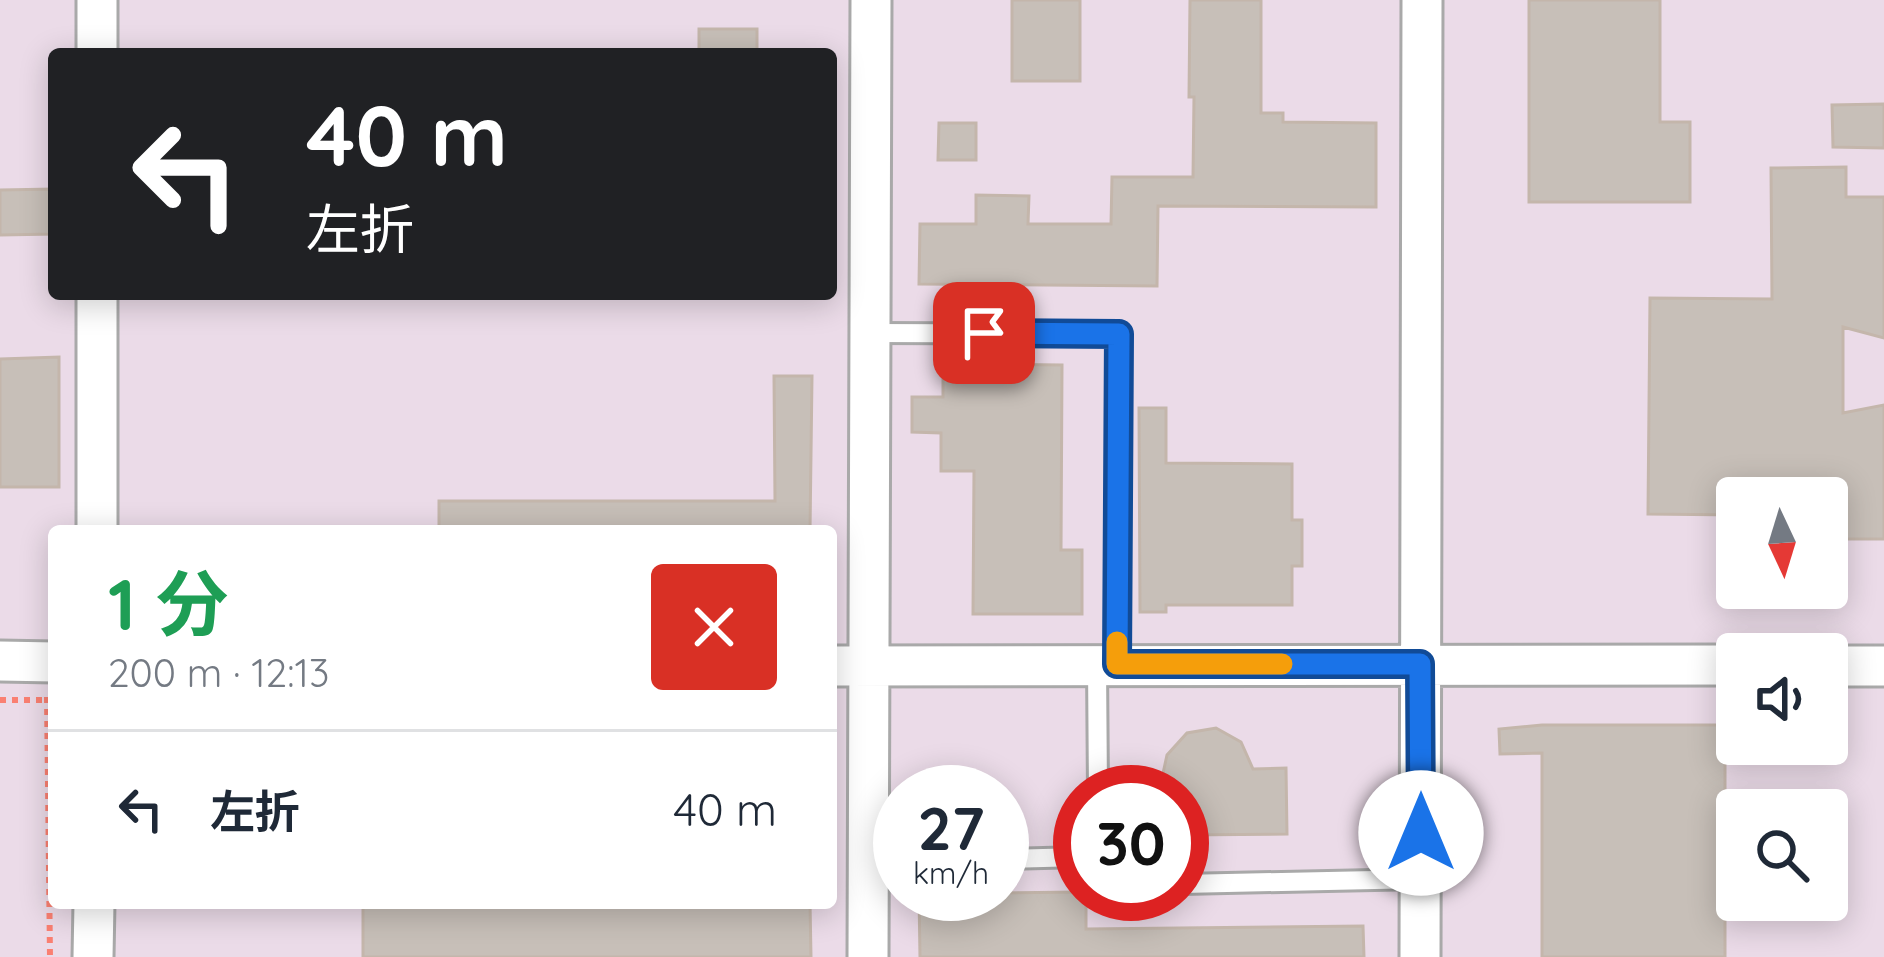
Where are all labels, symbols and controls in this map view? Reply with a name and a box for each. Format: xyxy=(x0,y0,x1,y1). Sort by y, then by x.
text: 40 m xyxy=(306,82,508,187)
icon: left xyxy=(108,96,264,252)
text: 左折 xyxy=(306,195,414,263)
pin xyxy=(933,282,1035,384)
icon: arrive xyxy=(951,300,1017,366)
north arrow xyxy=(1716,477,1848,609)
map controls xyxy=(1716,477,1848,921)
text: 1 分 xyxy=(108,558,228,648)
button: close xyxy=(651,564,777,690)
button: sound xyxy=(1716,633,1848,765)
text: 200 m · 12:13 xyxy=(108,648,329,697)
speed limit sign: 30 xyxy=(1053,765,1209,921)
position arrow xyxy=(1358,770,1484,896)
icon: left xyxy=(108,776,174,842)
text: 40 m xyxy=(673,781,777,837)
text: 左折 xyxy=(210,783,300,839)
button: search xyxy=(1716,789,1848,921)
text: 27 xyxy=(917,790,985,865)
text: km/h xyxy=(913,854,989,892)

